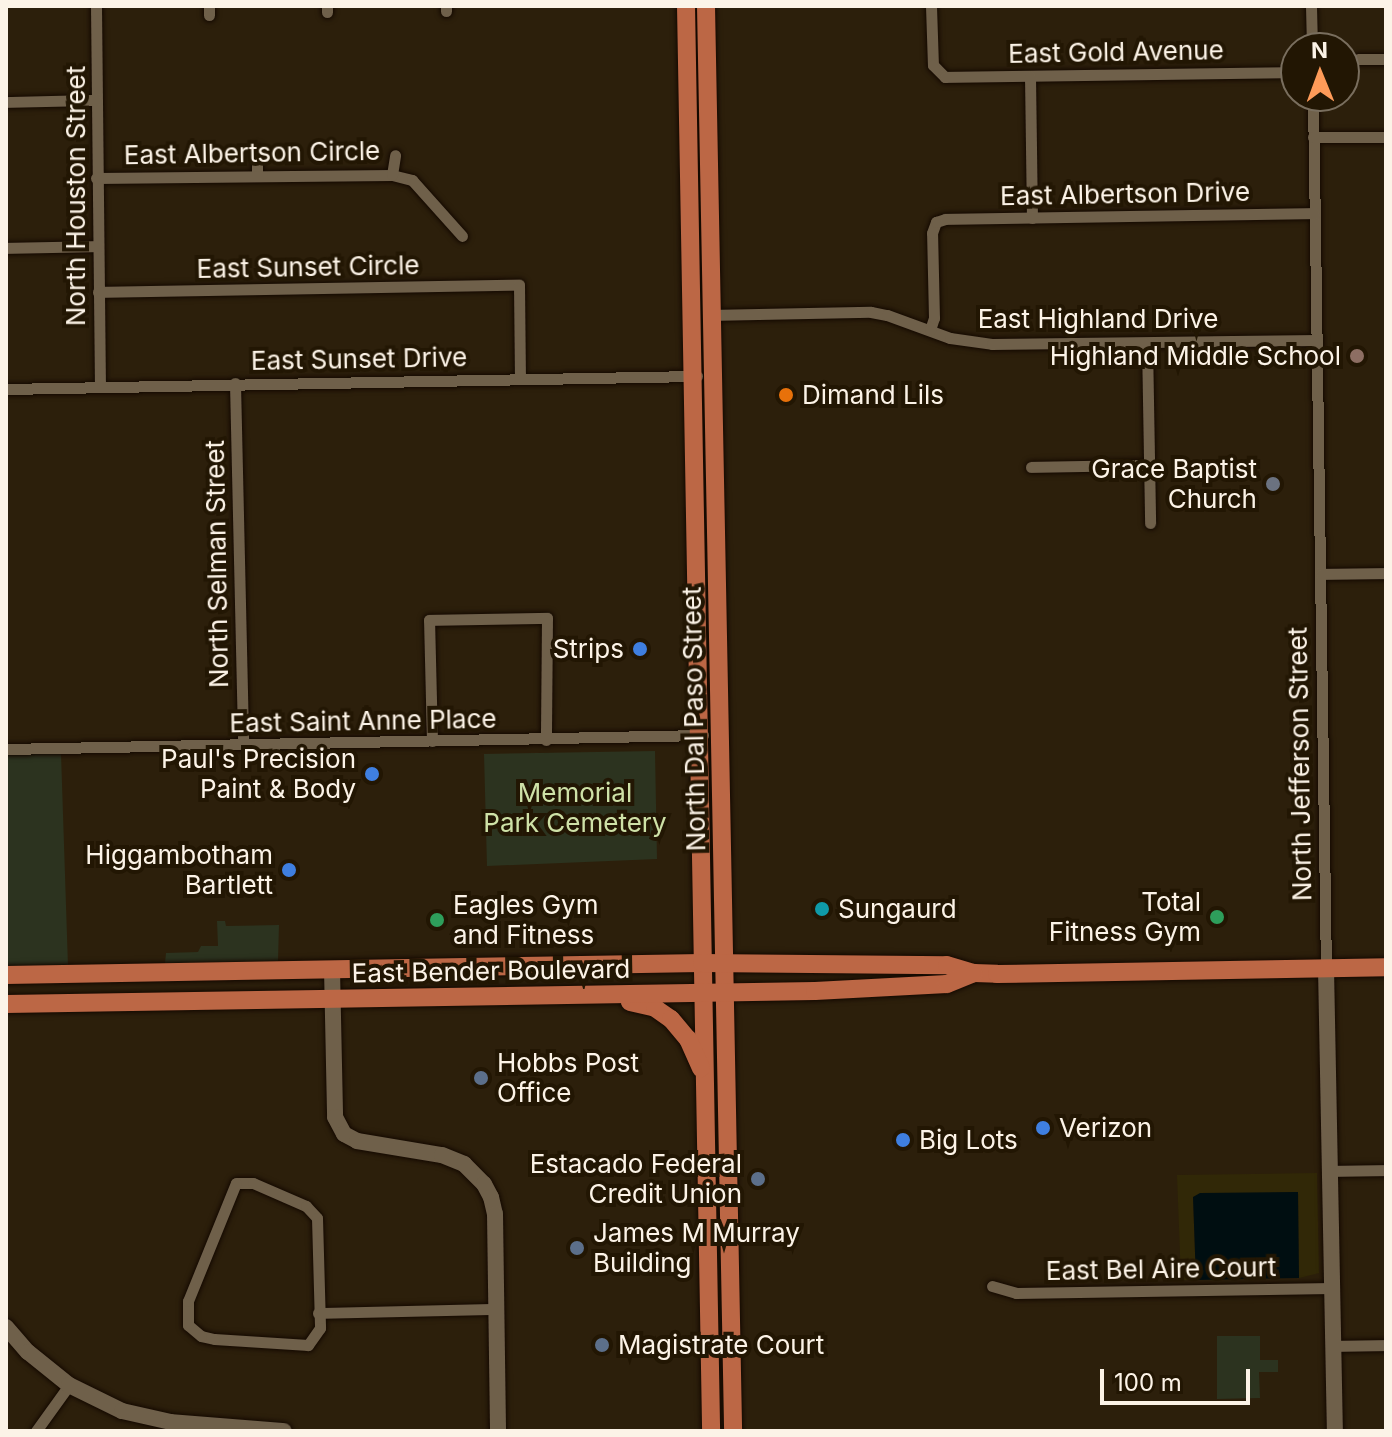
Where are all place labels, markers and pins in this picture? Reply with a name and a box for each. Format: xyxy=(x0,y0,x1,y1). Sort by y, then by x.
place label: Highland Middle School xyxy=(1050,340,1341,372)
marker: Highland Middle School xyxy=(1348,347,1366,365)
place label: Dimand Lils xyxy=(802,379,944,411)
marker: Dimand Lils xyxy=(777,386,795,404)
place label: Grace Baptist Church xyxy=(1091,453,1257,514)
marker: Grace Baptist Church xyxy=(1264,475,1282,493)
place label: Strips xyxy=(553,633,624,665)
marker: Strips xyxy=(631,640,649,658)
place label: Paul's Precision Paint & Body xyxy=(161,743,356,804)
marker: Paul's Precision Paint & Body xyxy=(363,765,381,783)
place label: Higgambotham Bartlett xyxy=(85,839,273,900)
marker: Higgambotham Bartlett xyxy=(280,861,298,879)
place label: Total Fitness Gym xyxy=(1049,886,1201,948)
place label: Eagles Gym and Fitness xyxy=(453,889,598,950)
place label: Sungaurd xyxy=(838,893,957,925)
marker: Sungaurd xyxy=(813,900,831,918)
marker: Total Fitness Gym xyxy=(1208,908,1226,926)
marker: Eagles Gym and Fitness xyxy=(428,911,446,929)
place label: Hobbs Post Office xyxy=(497,1047,639,1108)
marker: Hobbs Post Office xyxy=(472,1069,490,1087)
place label: Verizon xyxy=(1059,1112,1152,1144)
marker: Verizon xyxy=(1034,1119,1052,1137)
place label: Big Lots xyxy=(919,1124,1018,1156)
marker: Big Lots xyxy=(894,1131,912,1149)
place label: Estacado Federal Credit Union xyxy=(530,1148,742,1210)
marker: Estacado Federal Credit Union xyxy=(749,1170,767,1188)
place label: James M Murray Building xyxy=(593,1217,800,1278)
marker: James M Murray Building xyxy=(568,1239,586,1257)
place label: Magistrate Court xyxy=(618,1329,824,1361)
marker: Magistrate Court xyxy=(593,1336,611,1354)

